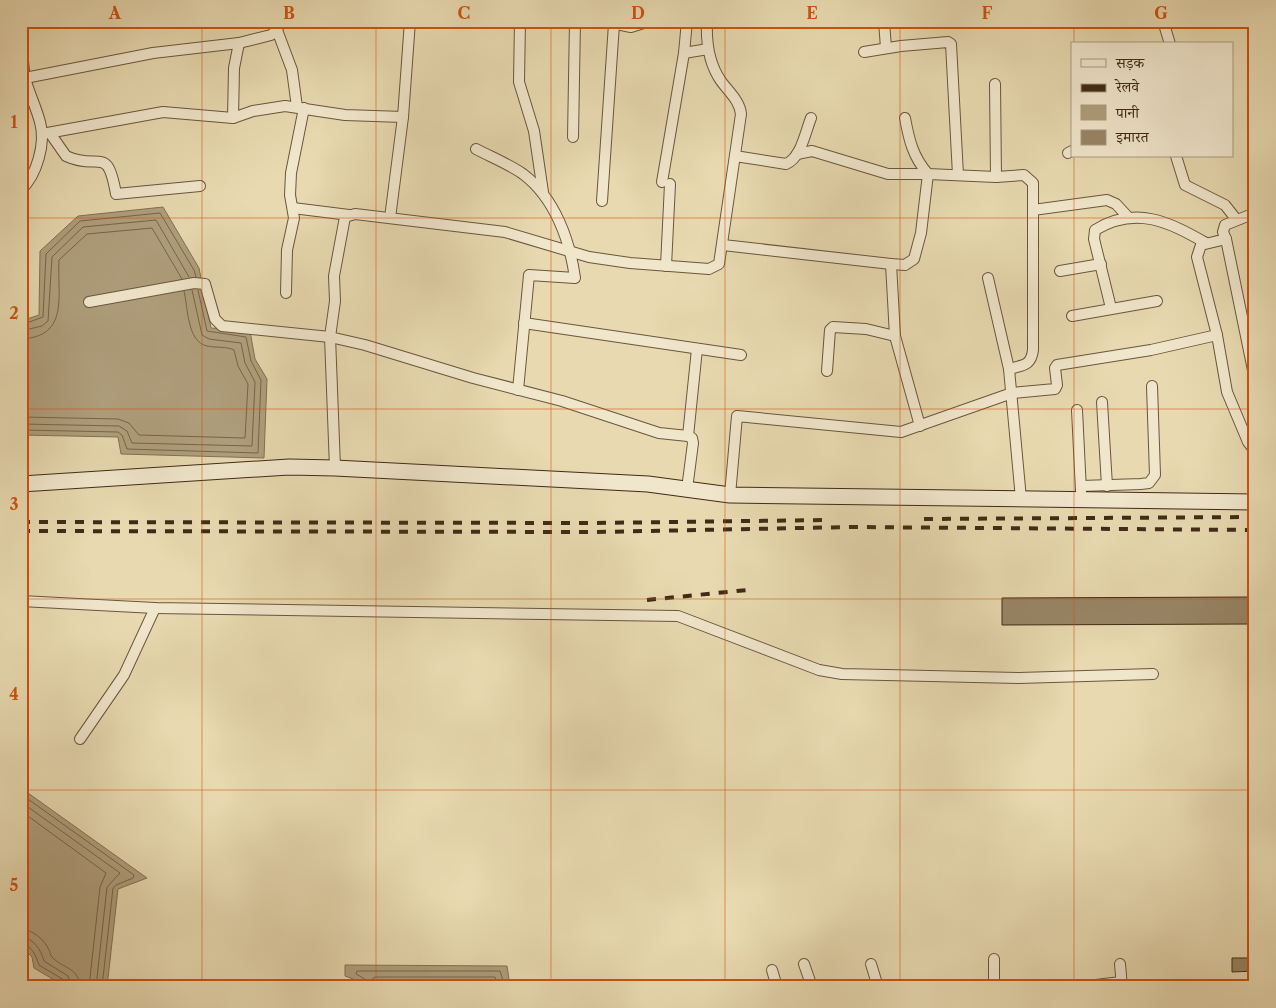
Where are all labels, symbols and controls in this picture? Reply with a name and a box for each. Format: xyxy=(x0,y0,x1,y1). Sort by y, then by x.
text: A xyxy=(108,3,122,23)
text: B xyxy=(283,3,295,23)
text: C xyxy=(458,3,470,23)
text: D xyxy=(631,3,645,23)
text: E xyxy=(806,3,818,23)
text: F xyxy=(982,3,993,23)
text: G xyxy=(1154,3,1168,23)
legend xyxy=(1071,42,1234,158)
text: सड़क xyxy=(1115,53,1145,72)
text: रेलवे xyxy=(1114,77,1140,96)
text: पानी xyxy=(1115,103,1140,122)
text: 1 xyxy=(10,112,18,132)
text: इमारत xyxy=(1115,127,1150,146)
text: 2 xyxy=(9,303,19,323)
text: 3 xyxy=(9,494,19,514)
text: 4 xyxy=(9,684,19,704)
text: 5 xyxy=(10,875,19,895)

